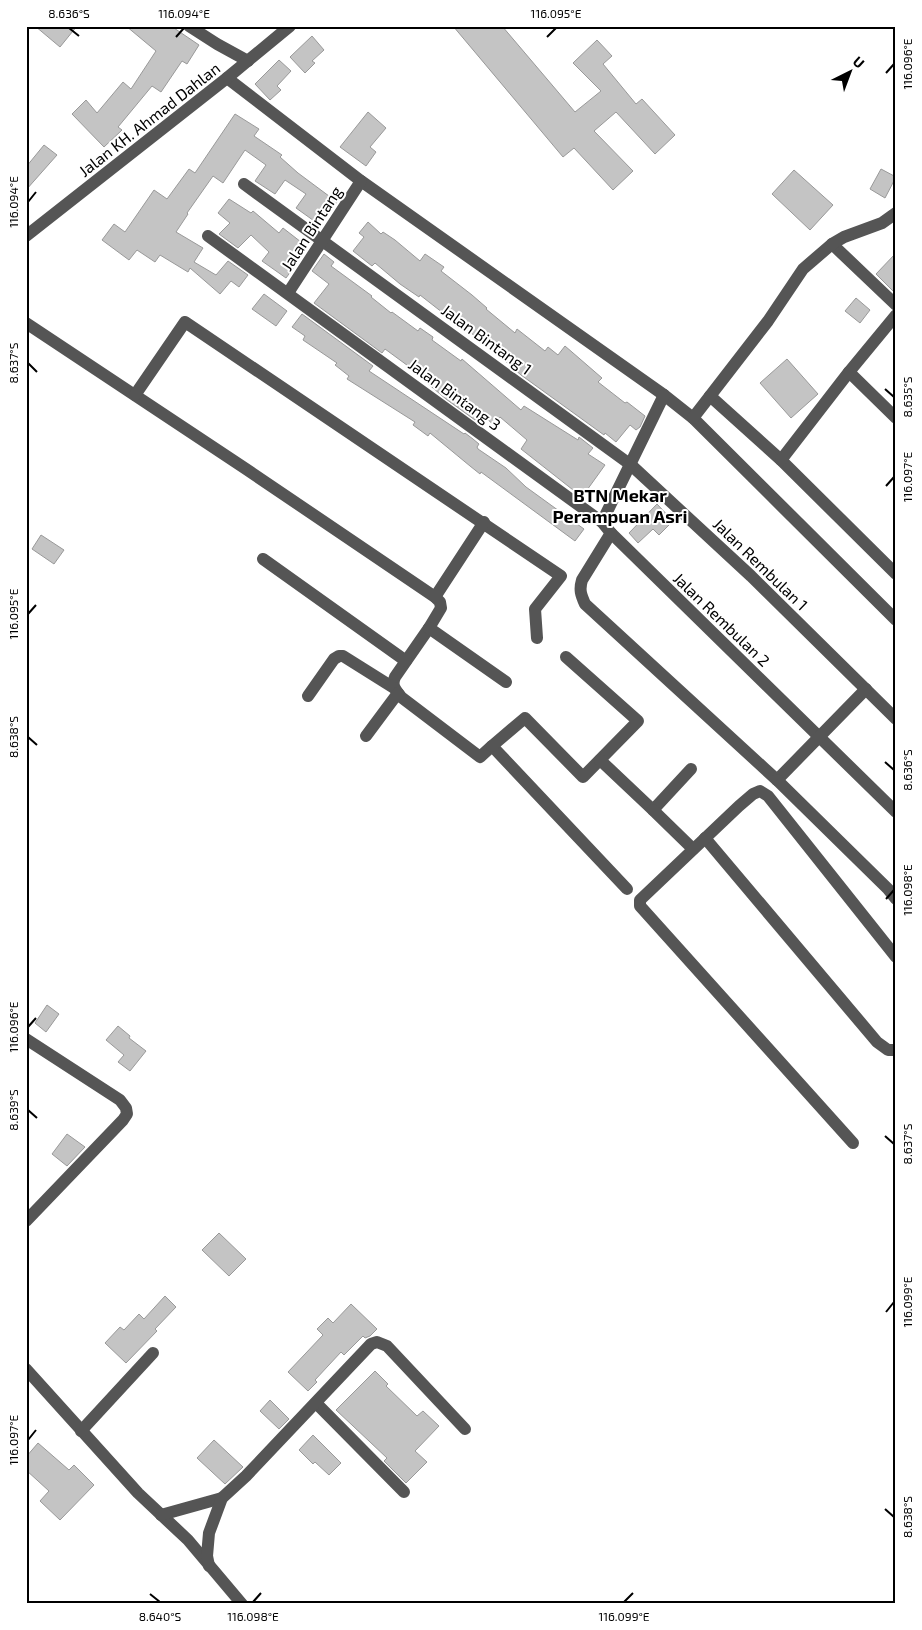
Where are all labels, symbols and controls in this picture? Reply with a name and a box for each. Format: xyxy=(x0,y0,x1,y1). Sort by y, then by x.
text: 8.636°S xyxy=(48,6,90,20)
text: 116.094°E xyxy=(158,6,210,20)
text: 116.095°E xyxy=(531,6,582,20)
text: 116.096°E xyxy=(900,38,914,90)
north arrow xyxy=(824,48,874,98)
text: U xyxy=(850,52,868,71)
street label: Jalan KH. Ahmad Dahlan xyxy=(75,58,223,180)
text: 116.094°E xyxy=(6,176,20,228)
street label: Jalan Bintang xyxy=(277,182,345,274)
street label: Jalan Bintang 1 xyxy=(438,300,536,378)
text: 8.637°S xyxy=(6,342,20,383)
street label: Jalan Bintang 3 xyxy=(405,354,505,434)
text: 8.635°S xyxy=(900,376,914,418)
text: 116.097°E xyxy=(900,451,914,502)
district label: BTN Mekar Perampuan Asri xyxy=(553,484,687,527)
street label: Jalan Rembulan 1 xyxy=(710,514,812,614)
street label: Jalan Rembulan 2 xyxy=(670,568,774,670)
text: 116.095°E xyxy=(6,588,20,639)
text: 8.638°S xyxy=(6,716,20,758)
text: 8.636°S xyxy=(900,749,914,791)
text: 116.098°E xyxy=(900,864,914,916)
text: 116.096°E xyxy=(6,1001,20,1053)
text: 8.639°S xyxy=(6,1089,20,1131)
text: 8.637°S xyxy=(900,1123,914,1164)
text: 116.099°E xyxy=(900,1276,914,1328)
text: 116.097°E xyxy=(6,1414,20,1465)
text: 8.638°S xyxy=(900,1496,914,1538)
text: 8.640°S xyxy=(139,1609,182,1623)
text: 116.098°E xyxy=(227,1609,279,1623)
text: 116.099°E xyxy=(598,1609,650,1623)

